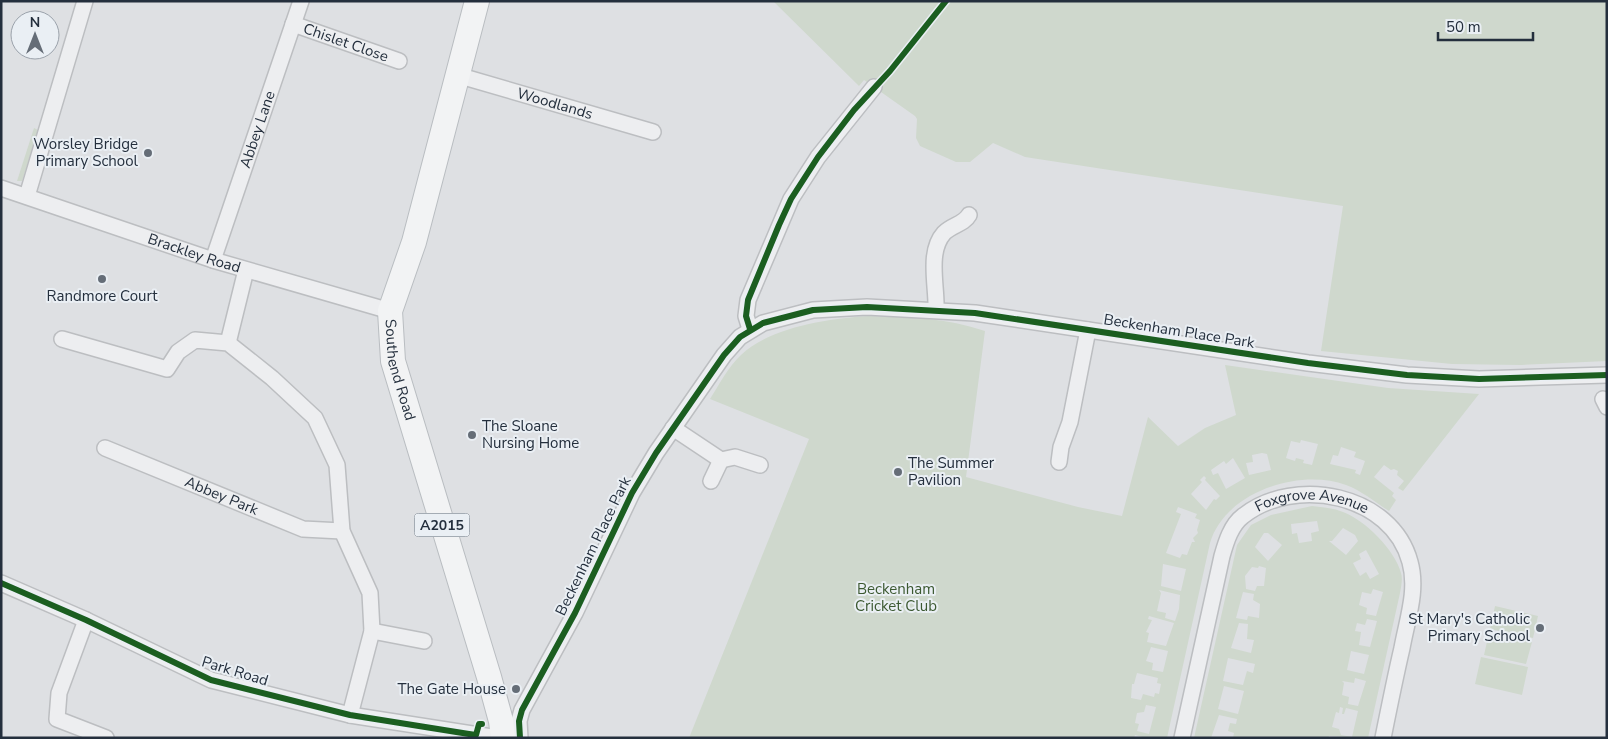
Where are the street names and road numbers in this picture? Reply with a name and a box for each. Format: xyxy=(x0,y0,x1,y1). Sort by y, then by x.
street label: Chislet Close xyxy=(301,18,391,67)
street label: Woodlands xyxy=(515,83,595,124)
street label: Abbey Lane xyxy=(235,88,280,171)
street label: Brackley Road xyxy=(145,229,243,277)
street label: Beckenham Place Park xyxy=(1102,309,1256,353)
street label: Southend Road xyxy=(380,318,420,423)
street label: Abbey Park xyxy=(182,472,262,520)
street label: Beckenham Place Park xyxy=(551,473,636,619)
street label: Foxgrove Avenue xyxy=(1254,503,1370,523)
road number: A2015 xyxy=(414,514,470,536)
street label: Park Road xyxy=(199,651,271,691)

